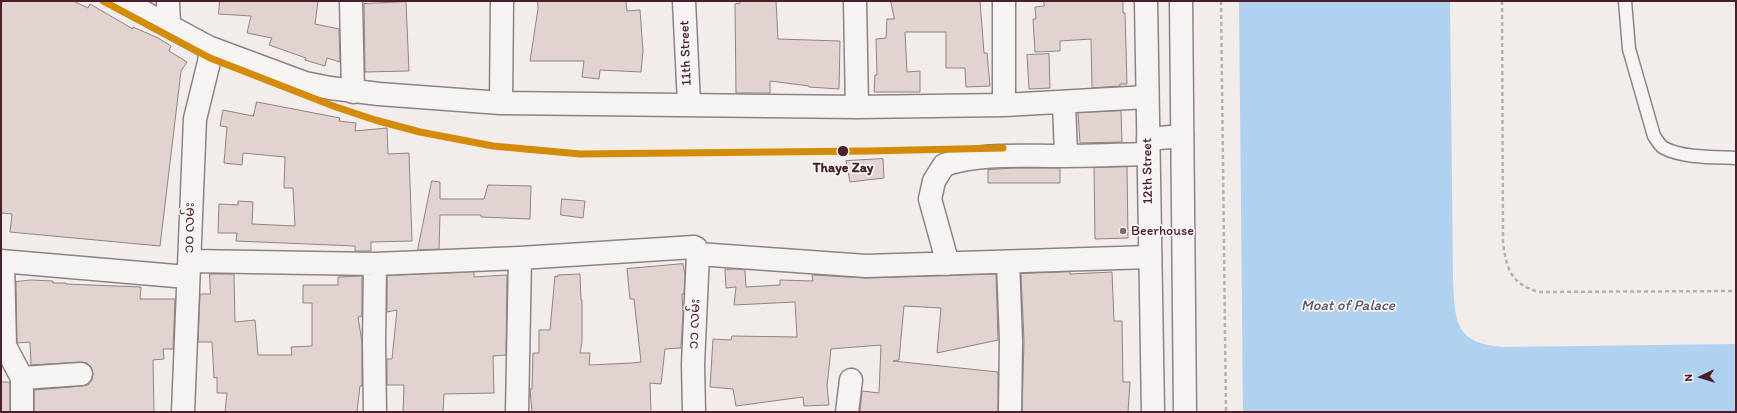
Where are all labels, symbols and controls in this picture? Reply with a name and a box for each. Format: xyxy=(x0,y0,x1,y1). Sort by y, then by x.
street label: 11th Street xyxy=(676,20,696,86)
street label: 12th Street xyxy=(1139,138,1157,204)
marker: Thaye Zay xyxy=(836,144,850,158)
place label: Thaye Zay xyxy=(813,160,873,176)
street label: ၁၀ လမ်း xyxy=(181,202,199,254)
place label: Beerhouse xyxy=(1131,223,1194,239)
marker: Beerhouse xyxy=(1118,226,1128,236)
water label: Moat of Palace xyxy=(1301,297,1395,315)
street label: ၁၁ လမ်း xyxy=(686,298,704,350)
north arrow xyxy=(1681,357,1721,397)
text: N xyxy=(1682,374,1695,382)

